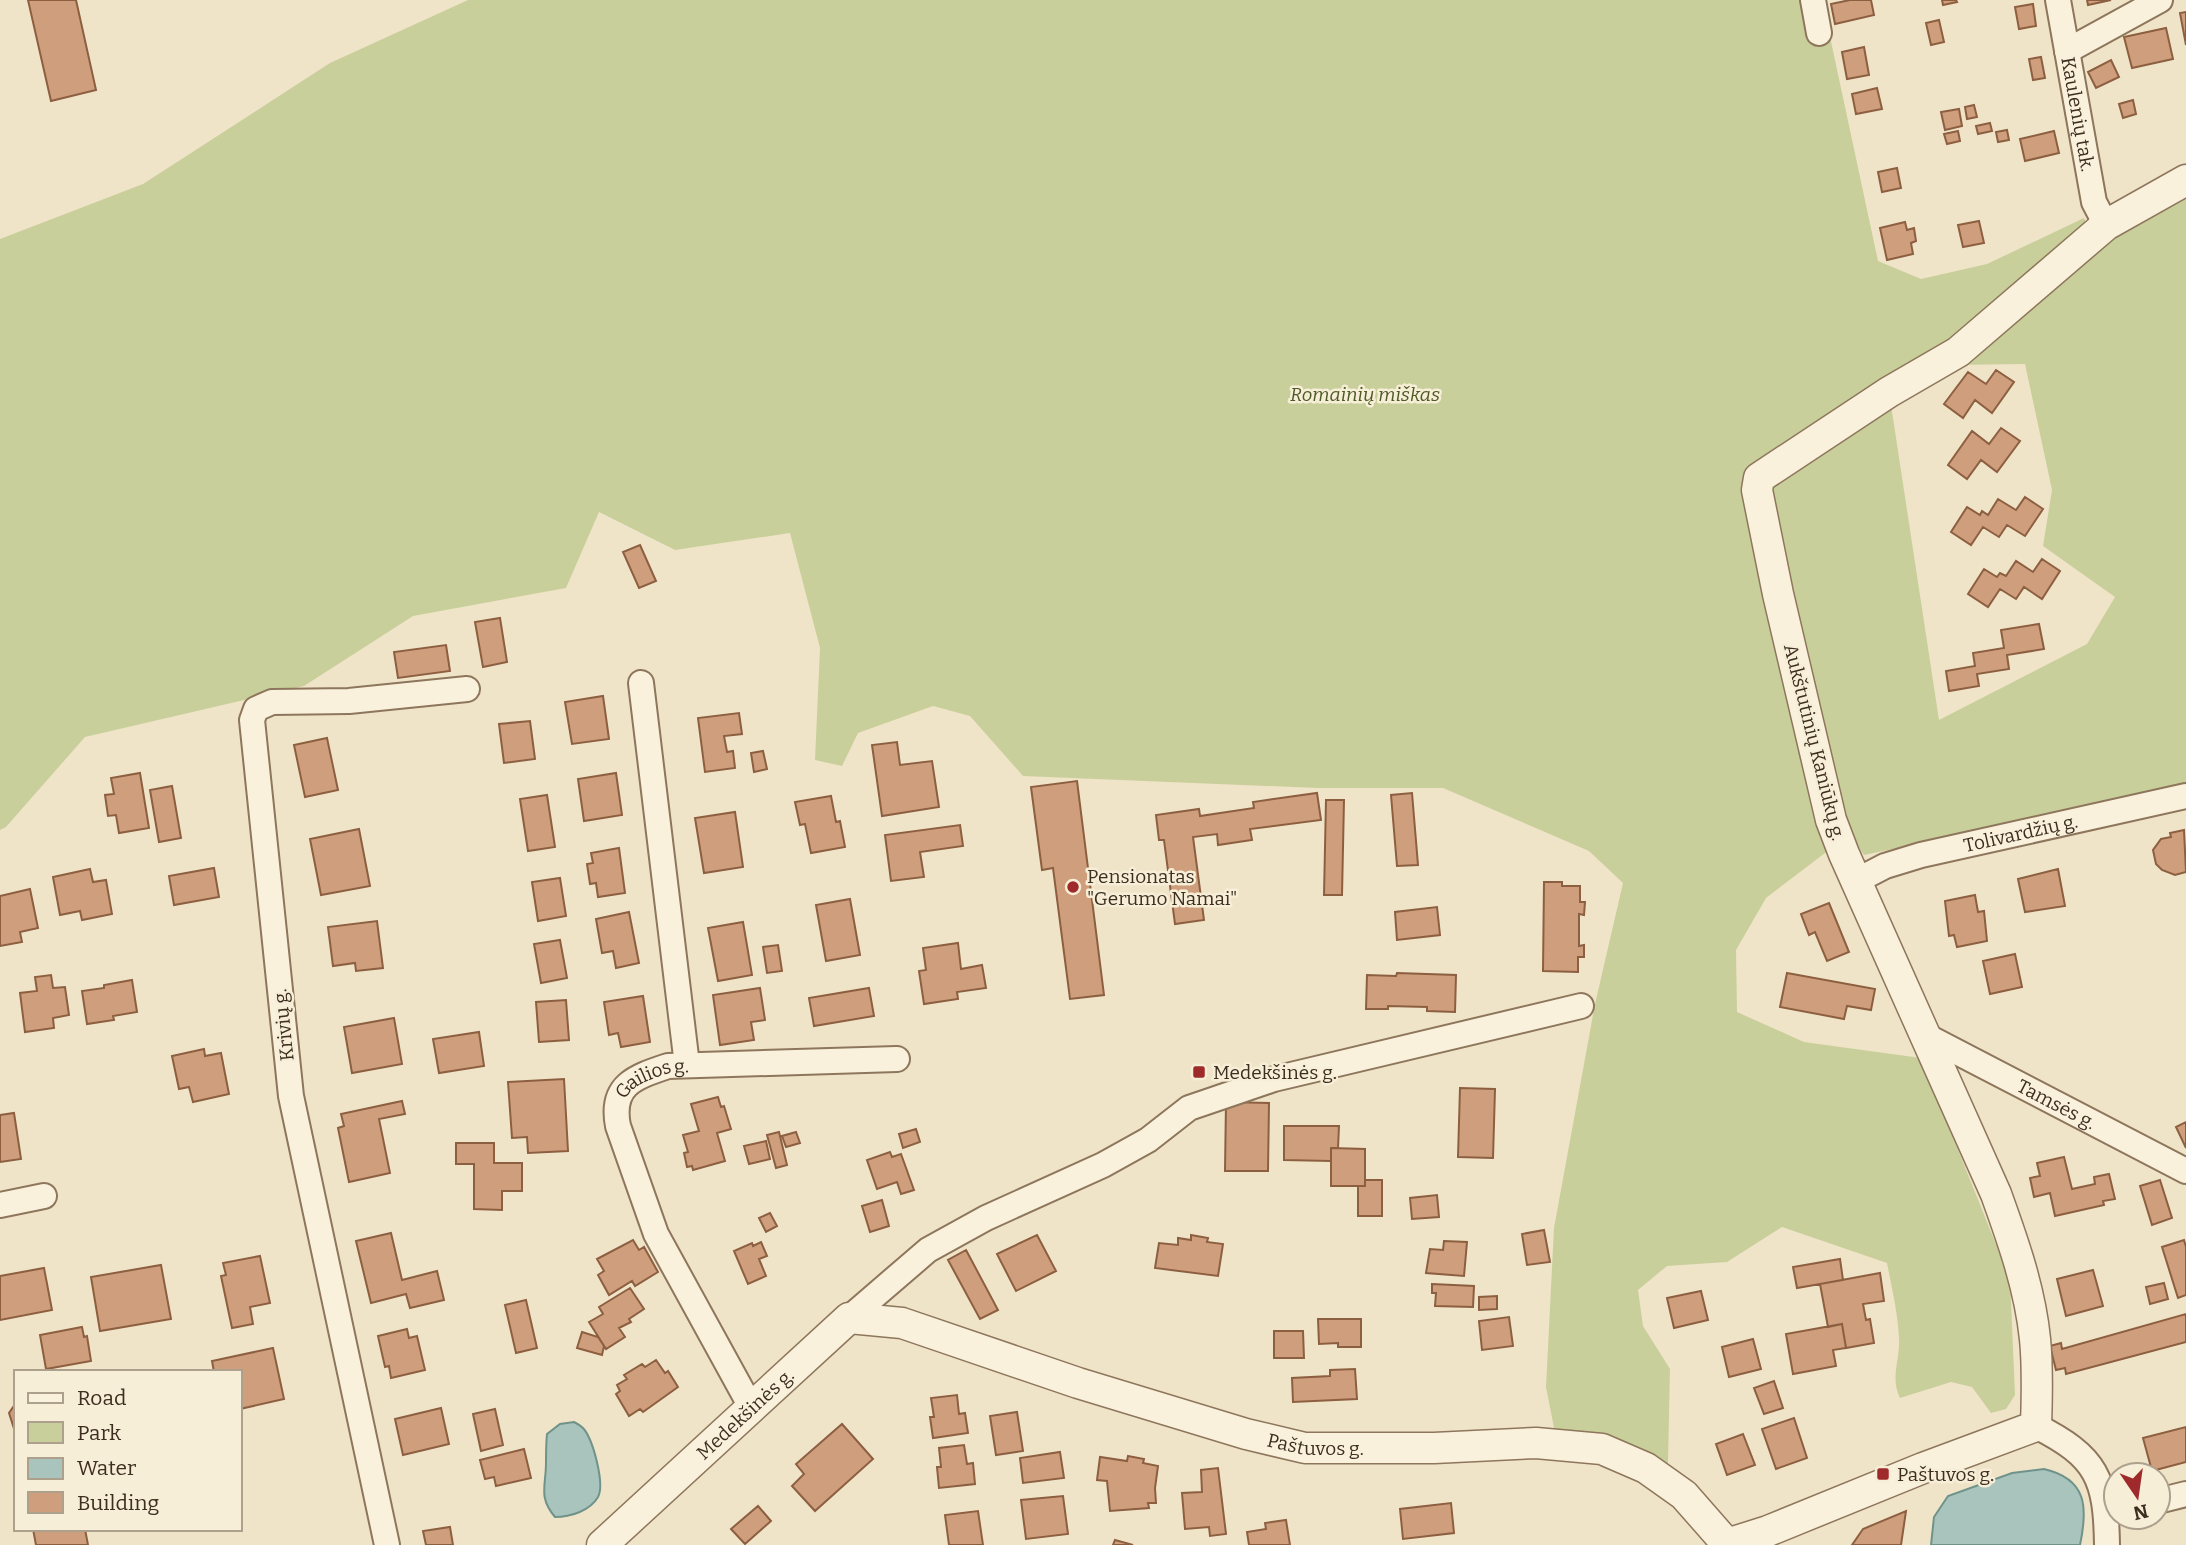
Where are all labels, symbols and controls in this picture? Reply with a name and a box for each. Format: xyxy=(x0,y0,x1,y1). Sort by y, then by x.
street label: Kaulenių tak. xyxy=(2056,55,2099,173)
park label: Romainių miškas xyxy=(1290,383,1440,406)
street label: Aukštutinių Kaniūkų g. xyxy=(1779,641,1850,843)
street label: Tolivardžių g. xyxy=(1961,809,2080,857)
place label: Pensionatas "Gerumo Namai" xyxy=(1087,865,1237,910)
marker: Pensionatas "Gerumo Namai" xyxy=(1065,879,1081,895)
street label: Krivių g. xyxy=(268,988,299,1062)
street label: Gailios g. xyxy=(610,1054,689,1103)
place label: Medekšinės g. xyxy=(1213,1061,1337,1084)
marker: Medekšinės g. xyxy=(1191,1064,1207,1080)
street label: Tamsės g. xyxy=(2013,1074,2100,1134)
street label: Medekšinės g. xyxy=(692,1364,799,1464)
legend xyxy=(14,1370,242,1531)
text: Road xyxy=(77,1385,126,1411)
text: Park xyxy=(77,1420,121,1446)
street label: Paštuvos g. xyxy=(1265,1428,1364,1460)
text: Water xyxy=(77,1455,136,1481)
north arrow xyxy=(2102,1461,2172,1531)
place label: Paštuvos g. xyxy=(1897,1463,1994,1486)
marker: Paštuvos g. xyxy=(1875,1466,1891,1482)
text: Building xyxy=(77,1490,160,1516)
text: N xyxy=(2131,1499,2150,1525)

